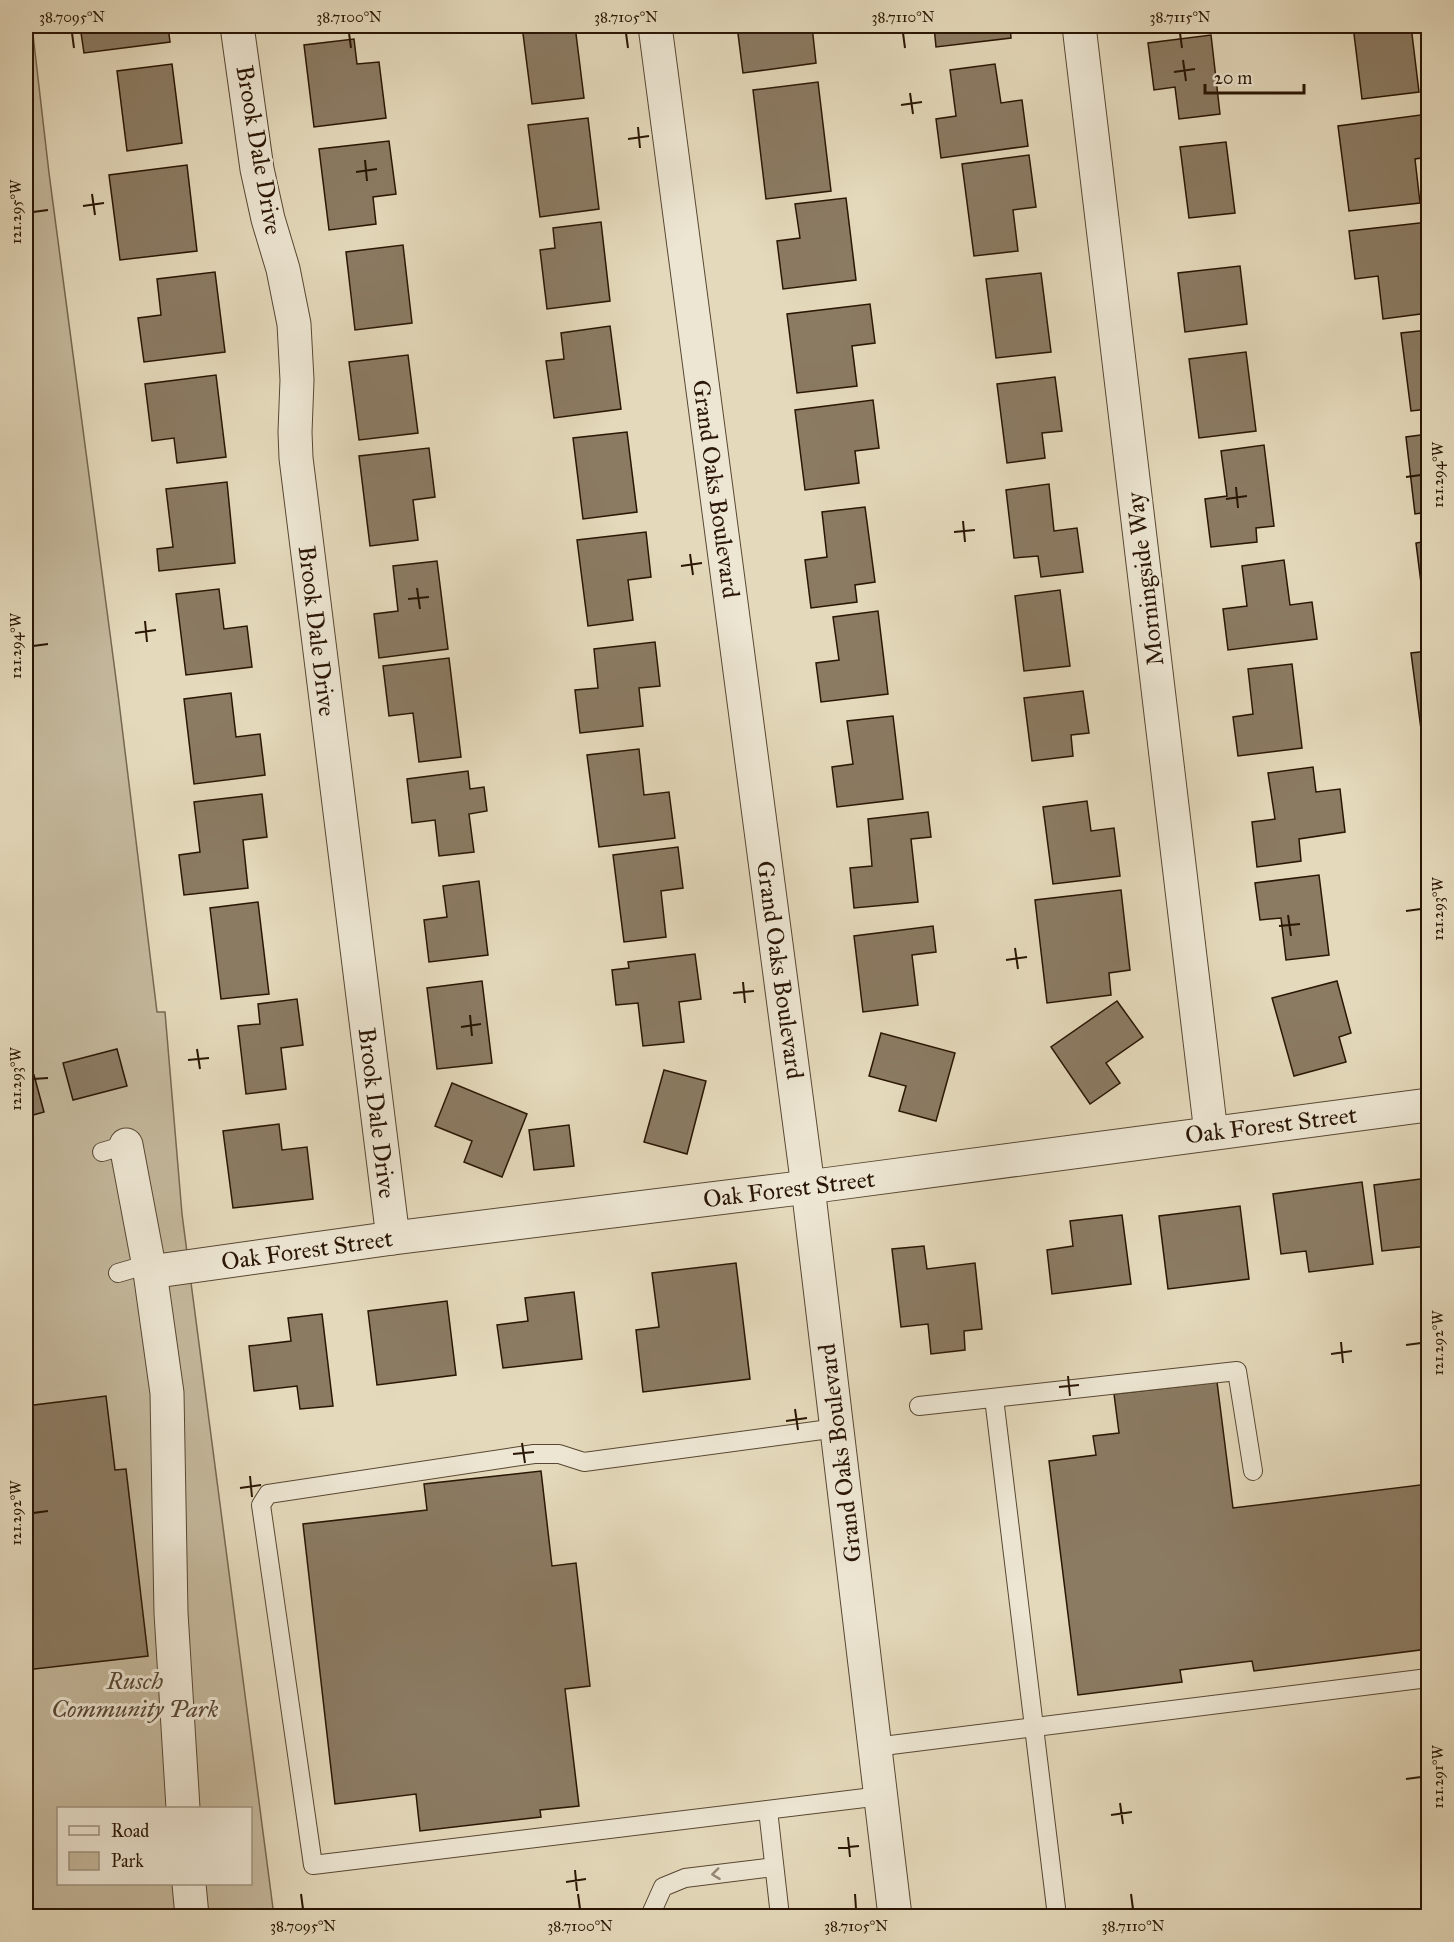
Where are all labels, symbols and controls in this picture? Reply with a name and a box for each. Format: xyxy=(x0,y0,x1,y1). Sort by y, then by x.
text: 38.7095°N xyxy=(39,8,105,26)
text: 38.7100°N xyxy=(316,8,382,26)
text: 38.7105°N xyxy=(594,8,658,26)
text: 38.7110°N xyxy=(872,8,935,26)
text: 38.7115°N xyxy=(1149,8,1211,26)
scale bar xyxy=(1205,57,1304,95)
street label: Brook Dale Drive xyxy=(229,63,289,237)
text: 20 m xyxy=(1214,67,1252,89)
text: 121.295°W xyxy=(7,179,25,244)
street label: Grand Oaks Boulevard xyxy=(686,378,746,600)
text: 121.294°W xyxy=(1429,441,1447,508)
street label: Morningside Way xyxy=(1119,490,1171,667)
street label: Brook Dale Drive xyxy=(292,544,342,718)
text: 121.294°W xyxy=(7,612,25,679)
street label: Grand Oaks Boulevard xyxy=(750,859,810,1081)
text: 121.293°W xyxy=(1429,877,1447,941)
street label: Brook Dale Drive xyxy=(352,1026,402,1200)
text: 121.293°W xyxy=(7,1047,25,1111)
street label: Oak Forest Street xyxy=(1183,1100,1359,1150)
street label: Oak Forest Street xyxy=(701,1164,877,1214)
street label: Oak Forest Street xyxy=(219,1223,395,1277)
text: 121.292°W xyxy=(1429,1310,1447,1375)
street label: Grand Oaks Boulevard xyxy=(812,1342,868,1564)
text: 121.292°W xyxy=(7,1480,25,1545)
park label: Rusch Community Park xyxy=(51,1666,219,1724)
text: 121.291°W xyxy=(1429,1745,1447,1809)
legend xyxy=(57,1807,252,1885)
text: Road xyxy=(111,1820,149,1842)
text: Park xyxy=(111,1850,144,1872)
one-way arrow xyxy=(712,1867,721,1880)
text: 38.7095°N xyxy=(270,1917,336,1935)
text: 38.7100°N xyxy=(547,1917,613,1935)
text: 38.7105°N xyxy=(824,1917,888,1935)
text: 38.7110°N xyxy=(1102,1917,1165,1935)

